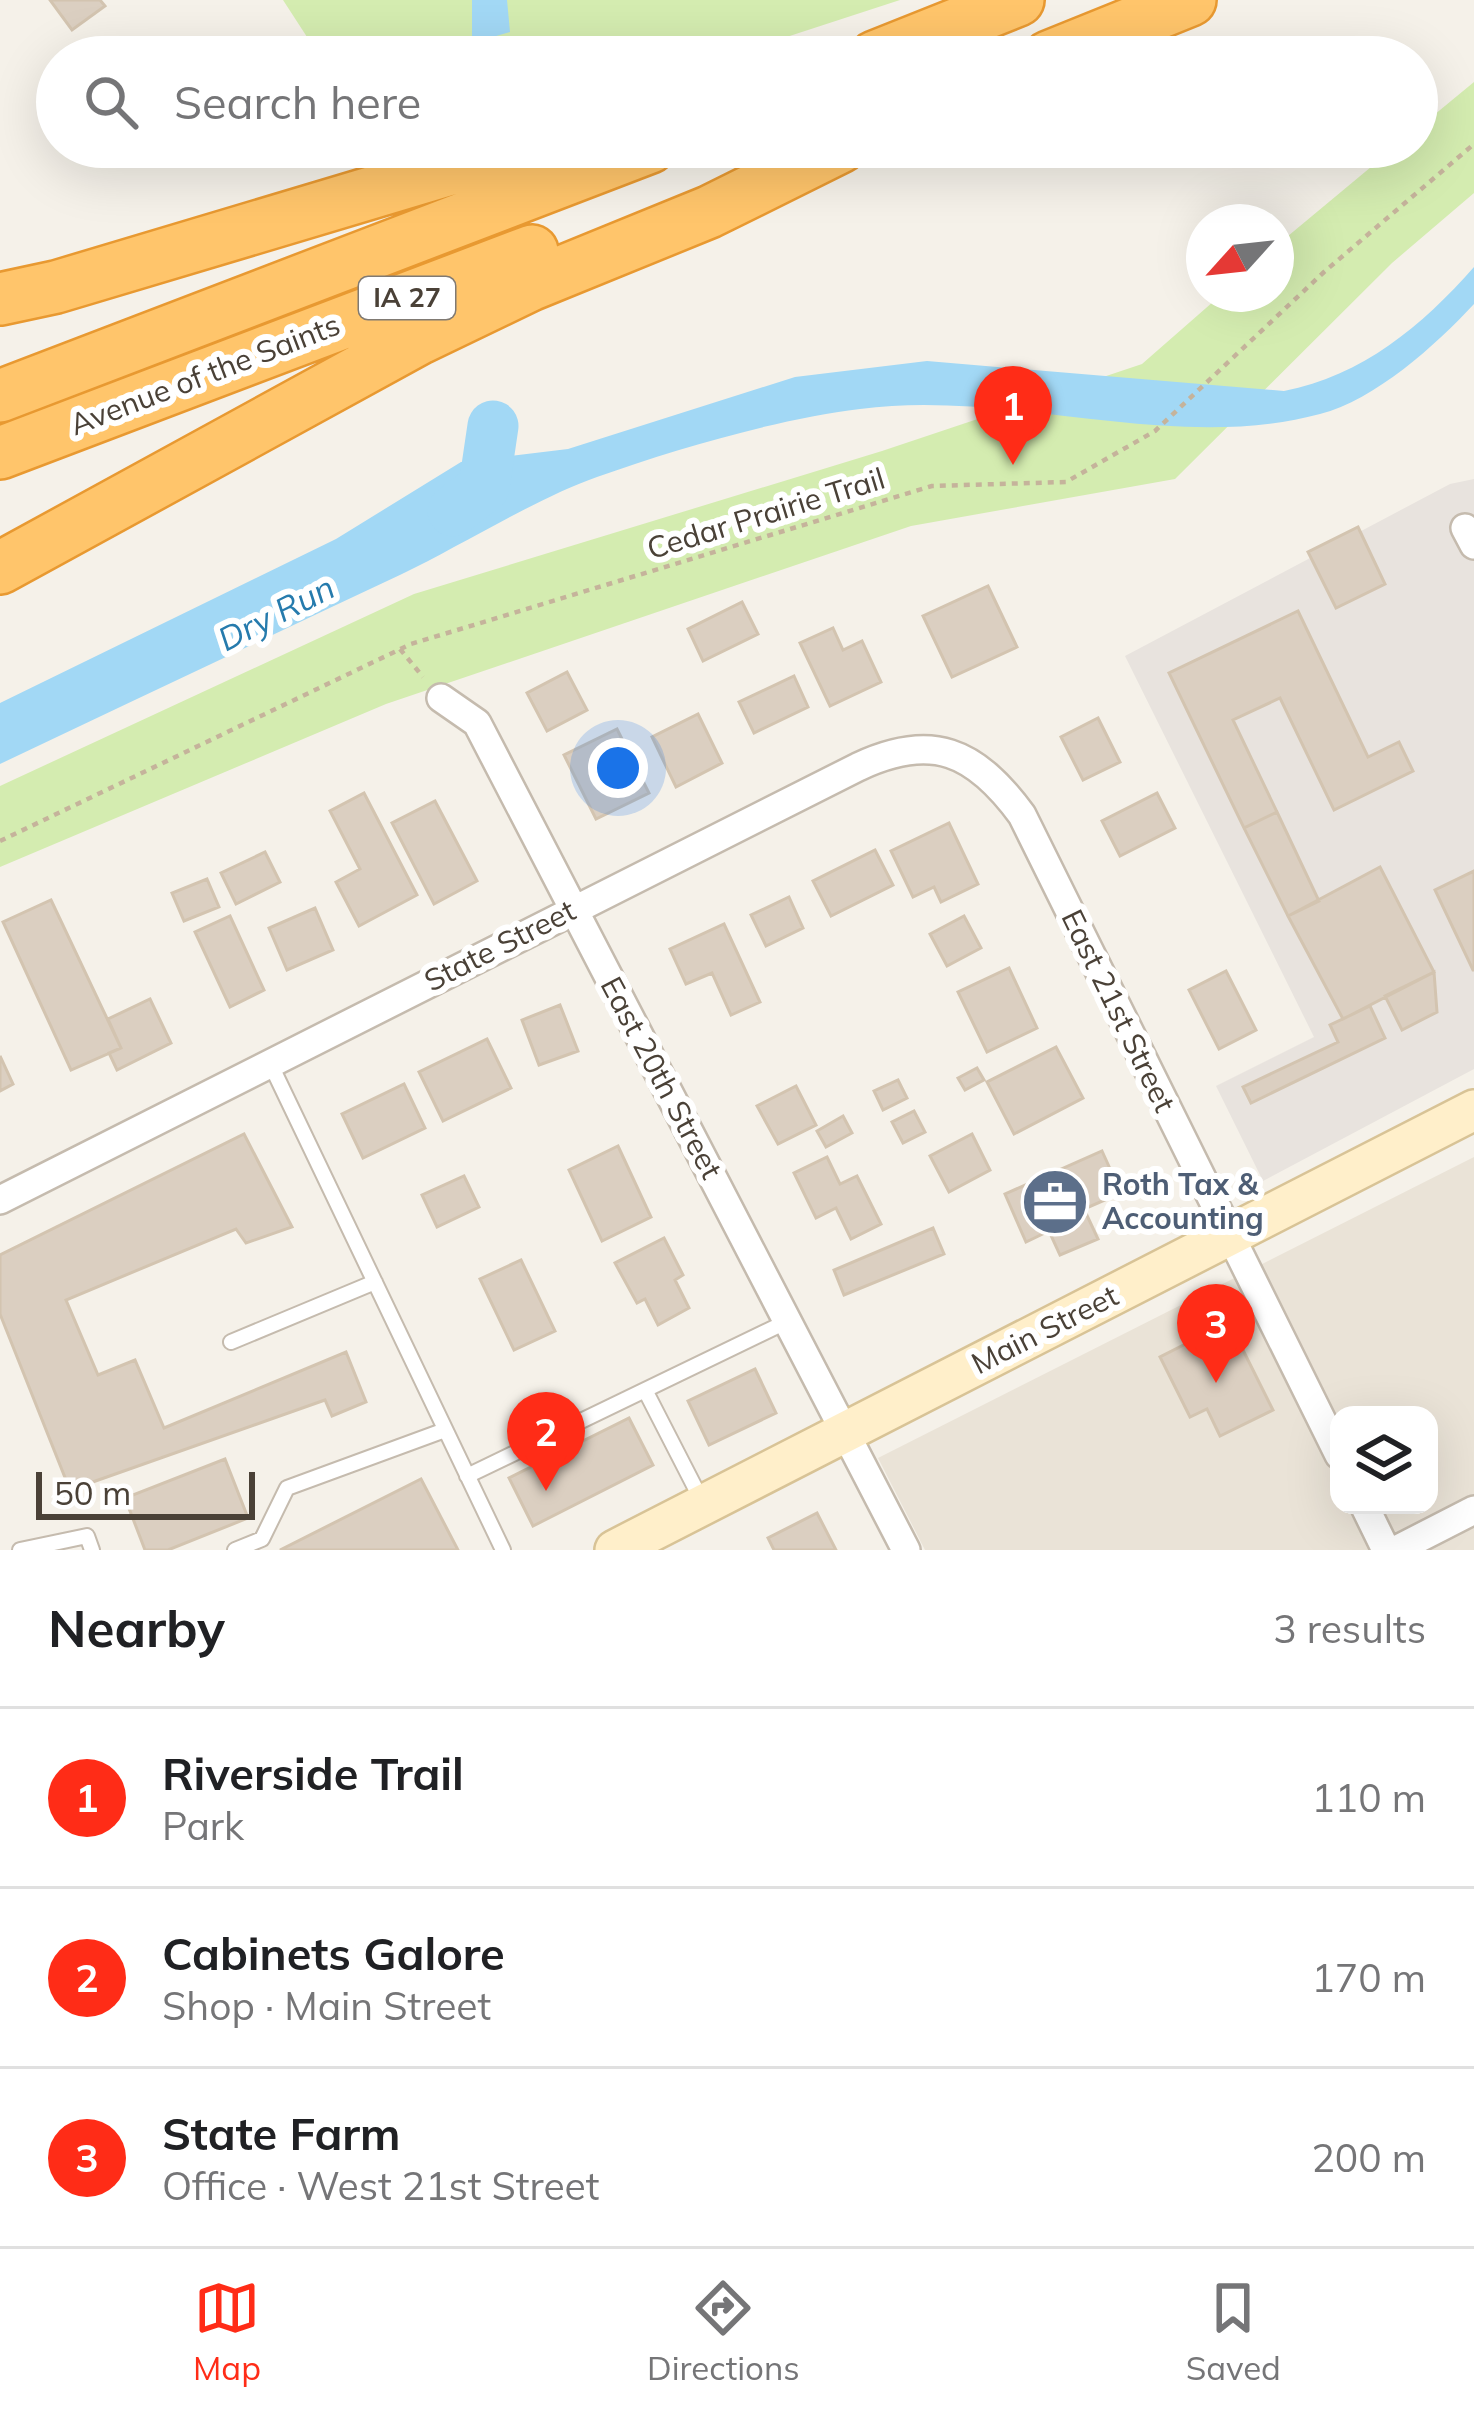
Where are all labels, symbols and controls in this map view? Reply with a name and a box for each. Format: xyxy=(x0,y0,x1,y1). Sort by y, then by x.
search box xyxy=(36,36,1438,168)
icon: search xyxy=(78,69,144,135)
text: Search here xyxy=(174,74,421,130)
north arrow xyxy=(1186,204,1294,312)
road number: IA 27 xyxy=(359,277,455,319)
street label: Avenue of the Saints xyxy=(64,305,345,443)
pin: 1 xyxy=(974,366,1052,465)
street label: Cedar Prairie Trail xyxy=(642,459,889,567)
water label: Dry Run xyxy=(211,566,341,659)
your location xyxy=(588,738,648,798)
street label: State Street xyxy=(418,891,582,999)
street label: East 21st Street xyxy=(1053,903,1184,1118)
street label: East 20th Street xyxy=(593,970,731,1185)
place label: Roth Tax & Accounting xyxy=(1102,1165,1264,1237)
office icon: Roth Tax & Accounting xyxy=(1020,1167,1090,1237)
street label: Main Street xyxy=(965,1276,1124,1382)
pin: 3 xyxy=(1177,1284,1255,1383)
pin: 2 xyxy=(507,1392,585,1491)
map controls xyxy=(1330,1406,1438,1514)
button: layers xyxy=(1330,1406,1438,1514)
scale bar xyxy=(36,1466,255,1519)
text: 50 m xyxy=(54,1472,131,1513)
text: Nearby xyxy=(48,1596,225,1660)
text: 3 results xyxy=(1273,1604,1426,1653)
text: Riverside Trail xyxy=(162,1745,464,1801)
text: 1 xyxy=(75,1773,99,1822)
text: 110 m xyxy=(1311,1773,1426,1822)
text: Park xyxy=(162,1801,244,1850)
text: Cabinets Galore xyxy=(162,1925,505,1981)
text: 2 xyxy=(75,1953,99,2002)
text: 170 m xyxy=(1311,1953,1426,2002)
text: Shop · Main Street xyxy=(162,1981,491,2030)
text: State Farm xyxy=(162,2105,400,2161)
text: 3 xyxy=(75,2133,99,2182)
text: 200 m xyxy=(1311,2133,1426,2182)
text: Office · West 21st Street xyxy=(162,2161,599,2210)
tab: Map xyxy=(193,2275,261,2388)
tab: Directions xyxy=(647,2275,800,2388)
tab: Saved xyxy=(1186,2275,1281,2388)

